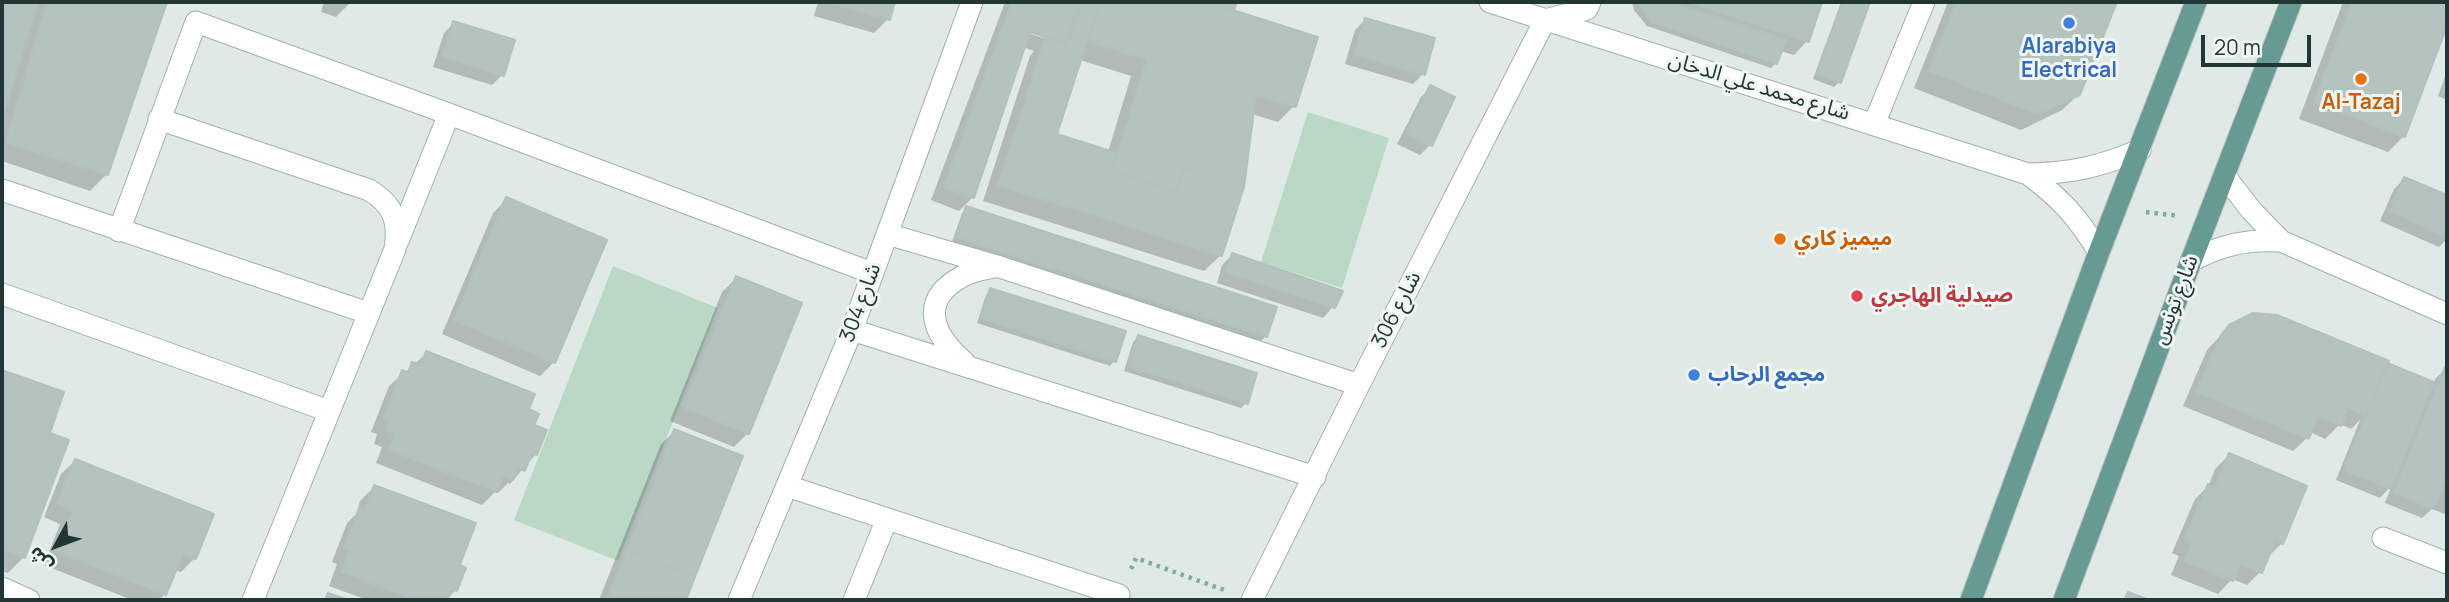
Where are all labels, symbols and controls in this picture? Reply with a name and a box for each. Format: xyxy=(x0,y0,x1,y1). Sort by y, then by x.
marker: Alarabiya Electrical xyxy=(2061,15,2077,31)
scale bar xyxy=(2204,21,2314,65)
text: 20 m xyxy=(2214,33,2261,61)
place label: Alarabiya Electrical xyxy=(2021,34,2117,84)
street label: شارع محمد علي الدخان xyxy=(1665,47,1853,127)
marker: Al-Tazaj xyxy=(2353,71,2369,87)
place label: Al-Tazaj xyxy=(2321,90,2401,116)
place label: ميميز كاري xyxy=(1794,226,1892,252)
marker: ميميز كاري xyxy=(1772,231,1788,247)
street label: شارع تونس xyxy=(2147,252,2205,348)
street label: شارع 304 xyxy=(835,260,887,346)
street label: شارع 306 xyxy=(1367,267,1427,353)
place label: صيدلية الهاجري xyxy=(1871,283,2013,309)
marker: صيدلية الهاجري xyxy=(1849,288,1865,304)
place label: مجمع الرحاب xyxy=(1708,362,1825,388)
marker: مجمع الرحاب xyxy=(1686,367,1702,383)
north arrow xyxy=(21,511,91,581)
text: ش xyxy=(22,541,59,578)

